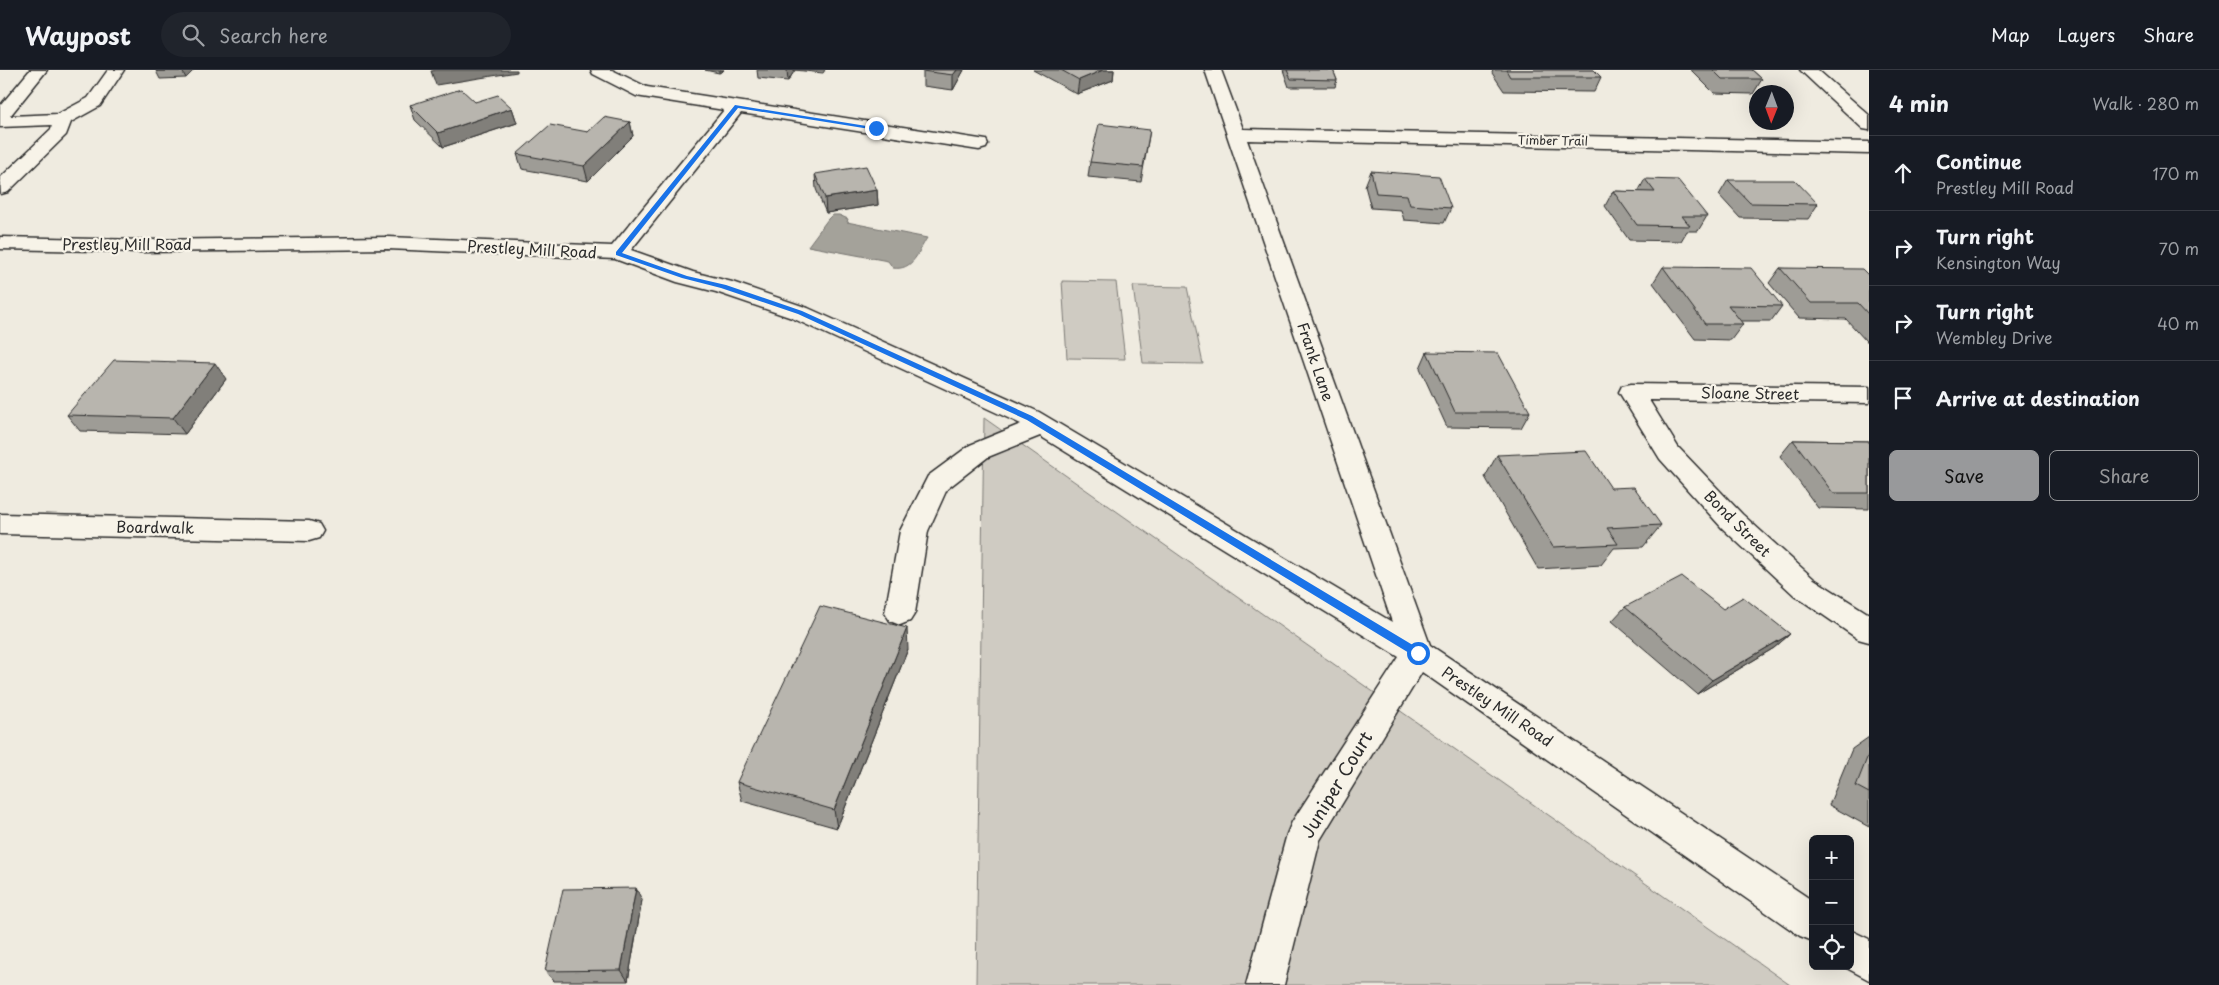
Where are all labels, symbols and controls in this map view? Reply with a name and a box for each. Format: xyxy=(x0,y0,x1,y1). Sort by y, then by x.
search box xyxy=(161,12,511,57)
text: Waypost xyxy=(25,17,131,53)
icon: search xyxy=(179,21,207,49)
text: Search here xyxy=(219,21,328,49)
text: Map xyxy=(1991,21,2030,48)
text: Layers xyxy=(2058,21,2115,48)
text: Share xyxy=(2143,21,2194,48)
north arrow xyxy=(1749,85,1794,130)
text: 4 min xyxy=(1889,87,1949,119)
text: Walk · 280 m xyxy=(2092,91,2199,115)
route end xyxy=(865,117,888,140)
street label: Timber Trail xyxy=(1518,130,1588,150)
text: Continue xyxy=(1936,147,2022,175)
icon: ahead xyxy=(1889,159,1917,187)
text: 170 m xyxy=(2153,161,2199,185)
text: Prestley Mill Road xyxy=(1936,175,2074,199)
text: Turn right xyxy=(1936,222,2034,250)
street label: Prestley Mill Road xyxy=(62,232,192,255)
street label: Prestley Mill Road xyxy=(467,234,597,263)
icon: right xyxy=(1889,234,1917,262)
text: 70 m xyxy=(2159,236,2199,260)
text: Kensington Way xyxy=(1936,250,2061,274)
text: Turn right xyxy=(1936,297,2034,325)
icon: right xyxy=(1889,309,1917,337)
text: 40 m xyxy=(2157,311,2199,335)
street label: Frank Lane xyxy=(1292,319,1341,404)
text: Wembley Drive xyxy=(1936,325,2053,349)
street label: Sloane Street xyxy=(1701,380,1799,405)
icon: arrive xyxy=(1889,384,1917,412)
text: Arrive at destination xyxy=(1936,384,2140,412)
button: Save xyxy=(1889,450,2039,501)
button: Share xyxy=(2049,450,2199,501)
street label: Bond Street xyxy=(1699,484,1777,562)
street label: Boardwalk xyxy=(116,514,194,539)
route start xyxy=(1407,642,1430,665)
street label: Prestley Mill Road xyxy=(1438,660,1558,751)
street label: Juniper Court xyxy=(1293,726,1378,843)
map controls xyxy=(1809,835,1854,970)
button: + xyxy=(1809,835,1854,880)
button: − xyxy=(1809,880,1854,925)
button: locate xyxy=(1809,925,1854,970)

